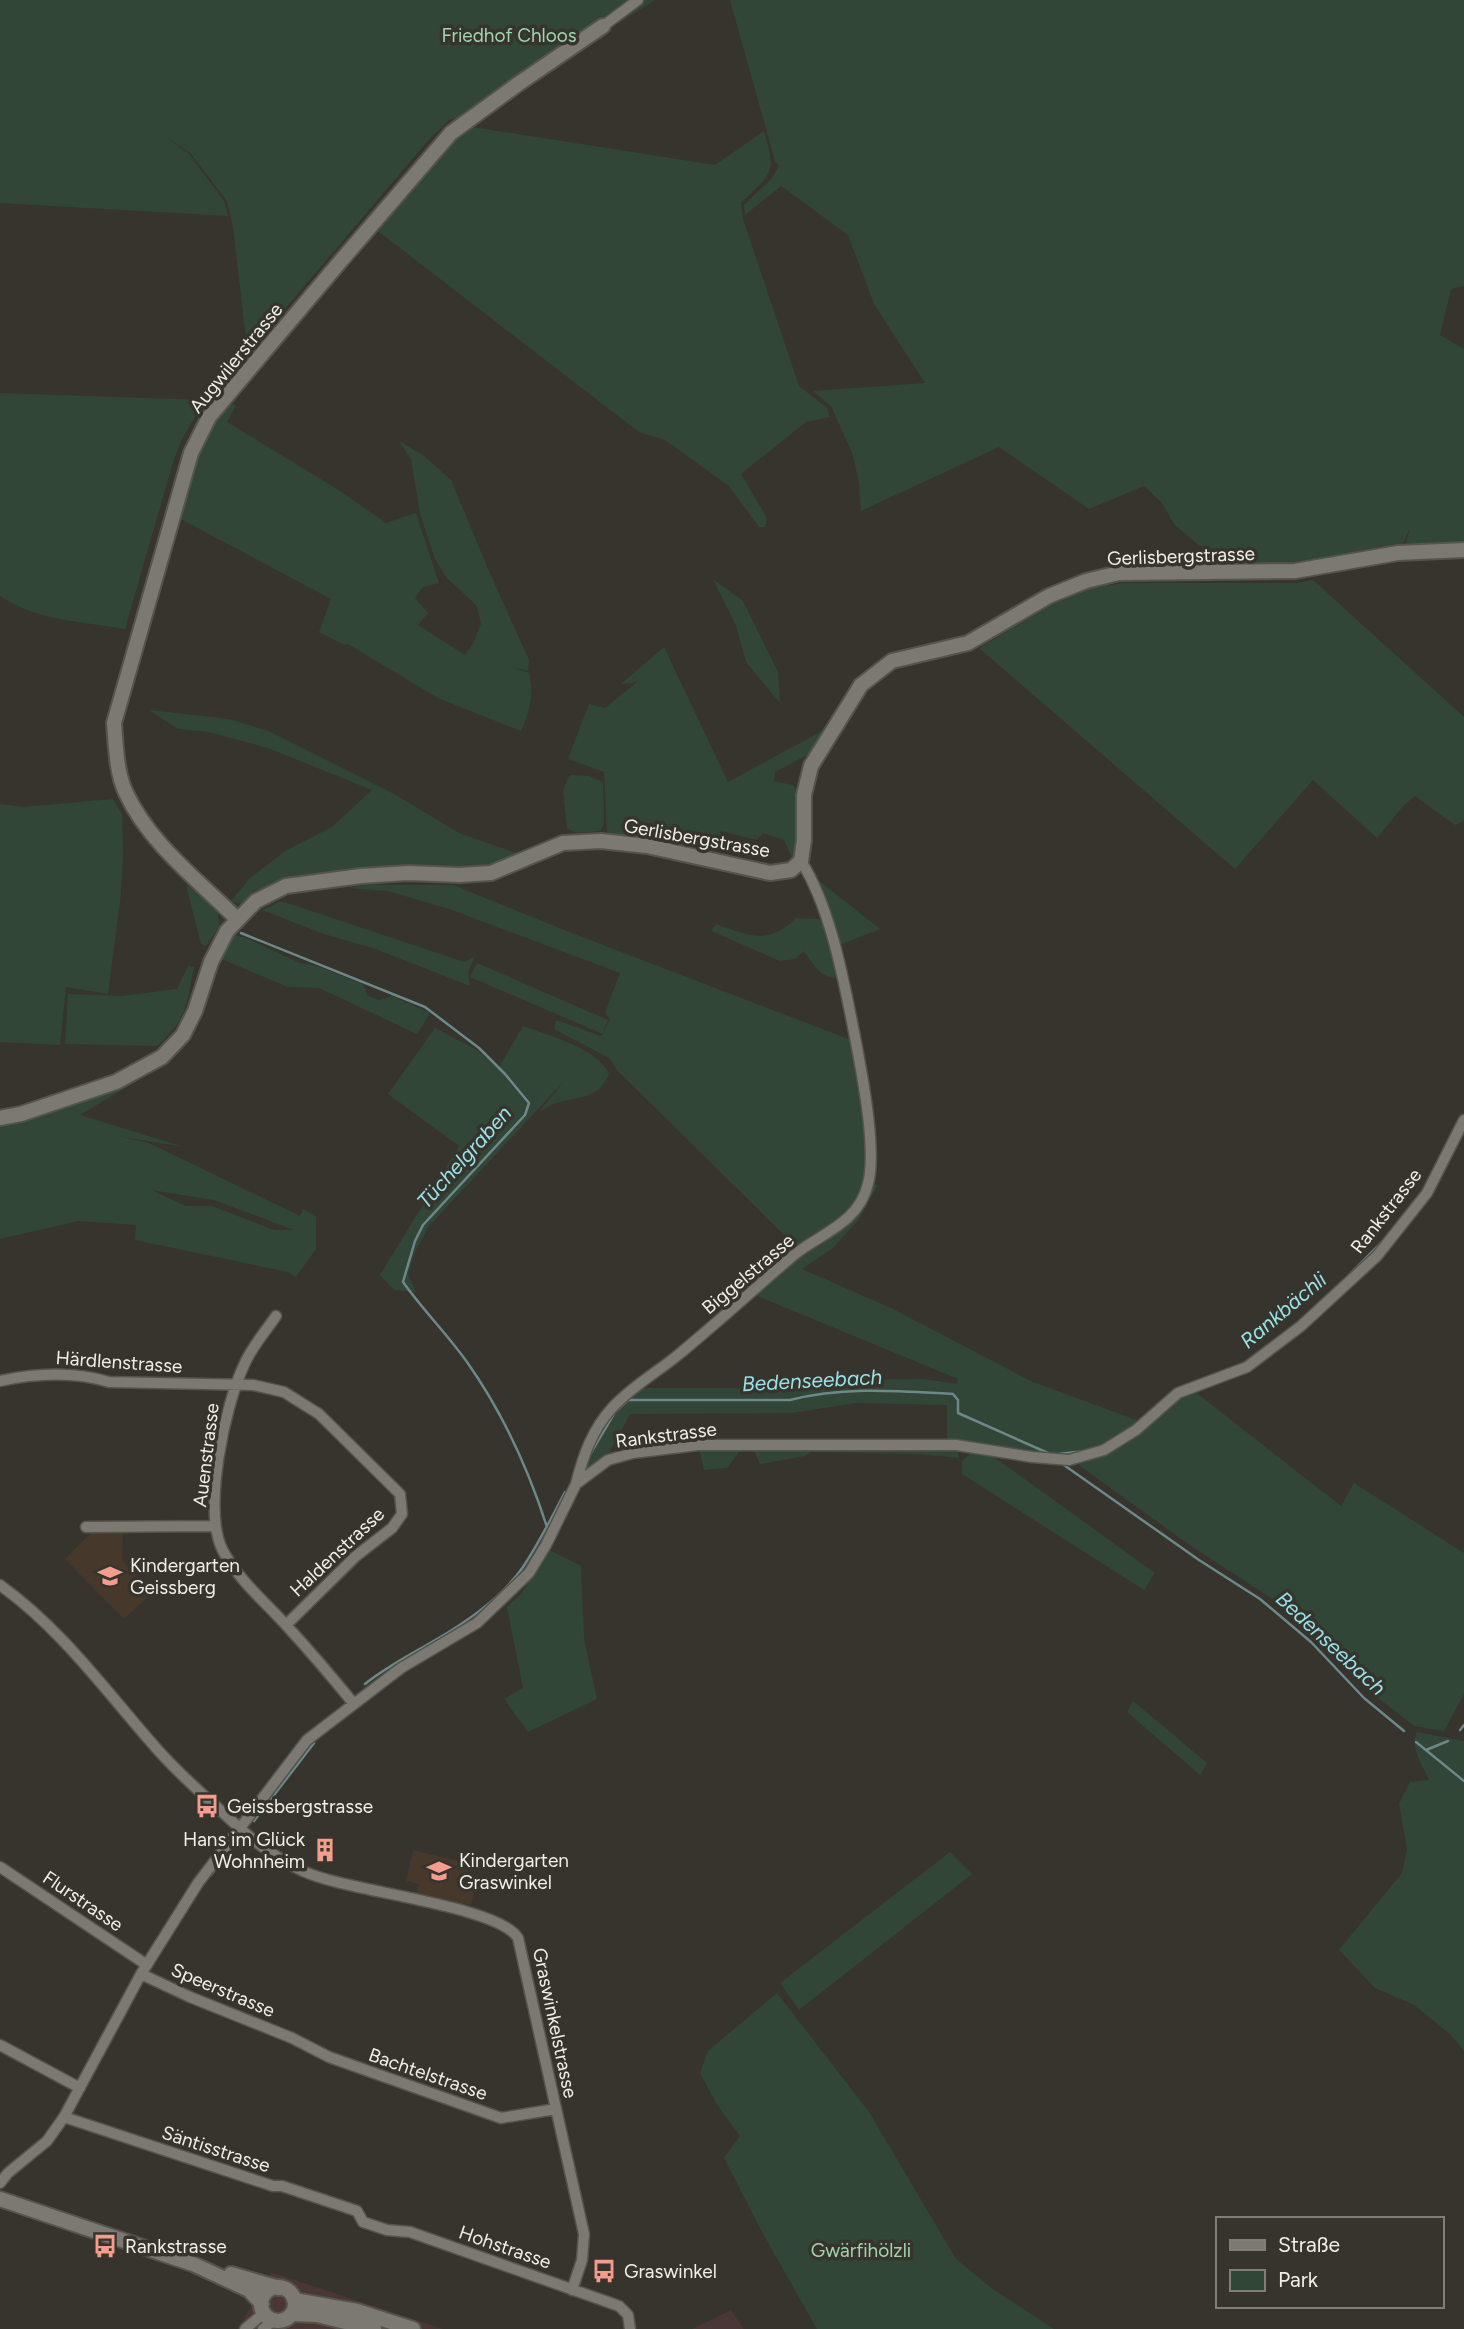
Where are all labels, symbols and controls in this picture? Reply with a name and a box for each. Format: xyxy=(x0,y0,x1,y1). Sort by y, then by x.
park label: Friedhof Chloos xyxy=(441,24,577,47)
street label: Augwilerstrasse xyxy=(185,298,287,418)
street label: Gerlisbergstrasse xyxy=(1107,542,1255,570)
street label: Gerlisbergstrasse xyxy=(622,814,772,862)
water label: Tüchelgraben xyxy=(412,1101,517,1213)
street label: Rankstrasse xyxy=(1346,1164,1426,1258)
street label: Biggelstrasse xyxy=(697,1229,799,1319)
water label: Rankbächli xyxy=(1235,1267,1331,1353)
street label: Härdlenstrasse xyxy=(55,1346,183,1378)
water label: Bedenseebach xyxy=(741,1364,883,1396)
street label: Auenstrasse xyxy=(188,1402,224,1508)
street label: Rankstrasse xyxy=(614,1417,718,1453)
street label: Haldenstrasse xyxy=(285,1503,389,1601)
place label: Kindergarten Geissberg xyxy=(130,1554,240,1599)
school or university icon: Kindergarten Geissberg xyxy=(96,1562,124,1590)
water label: Bedenseebach xyxy=(1271,1586,1391,1700)
bus stop icon: Geissbergstrasse xyxy=(193,1792,221,1820)
place label: Geissbergstrasse xyxy=(227,1795,373,1818)
place label: Hans im Glück Wohnheim xyxy=(183,1828,306,1873)
building icon: Hans im Glück Wohnheim xyxy=(311,1836,339,1864)
place label: Kindergarten Graswinkel xyxy=(459,1849,569,1894)
school or university icon: Kindergarten Graswinkel xyxy=(425,1857,453,1885)
street label: Flurstrasse xyxy=(39,1866,127,1936)
street label: Graswinkelstrasse xyxy=(528,1946,582,2100)
street label: Speerstrasse xyxy=(168,1958,278,2022)
street label: Bachtelstrasse xyxy=(366,2043,490,2105)
street label: Säntisstrasse xyxy=(159,2121,273,2177)
legend xyxy=(1216,2217,1443,2308)
street label: Hohstrasse xyxy=(456,2220,554,2274)
bus stop icon: Rankstrasse xyxy=(91,2232,119,2260)
text: Straße xyxy=(1278,2232,1340,2257)
place label: Rankstrasse xyxy=(125,2235,227,2258)
park label: Gwärfihölzli xyxy=(811,2239,911,2262)
bus stop icon: Graswinkel xyxy=(590,2257,618,2285)
place label: Graswinkel xyxy=(624,2260,717,2283)
text: Park xyxy=(1278,2267,1319,2292)

